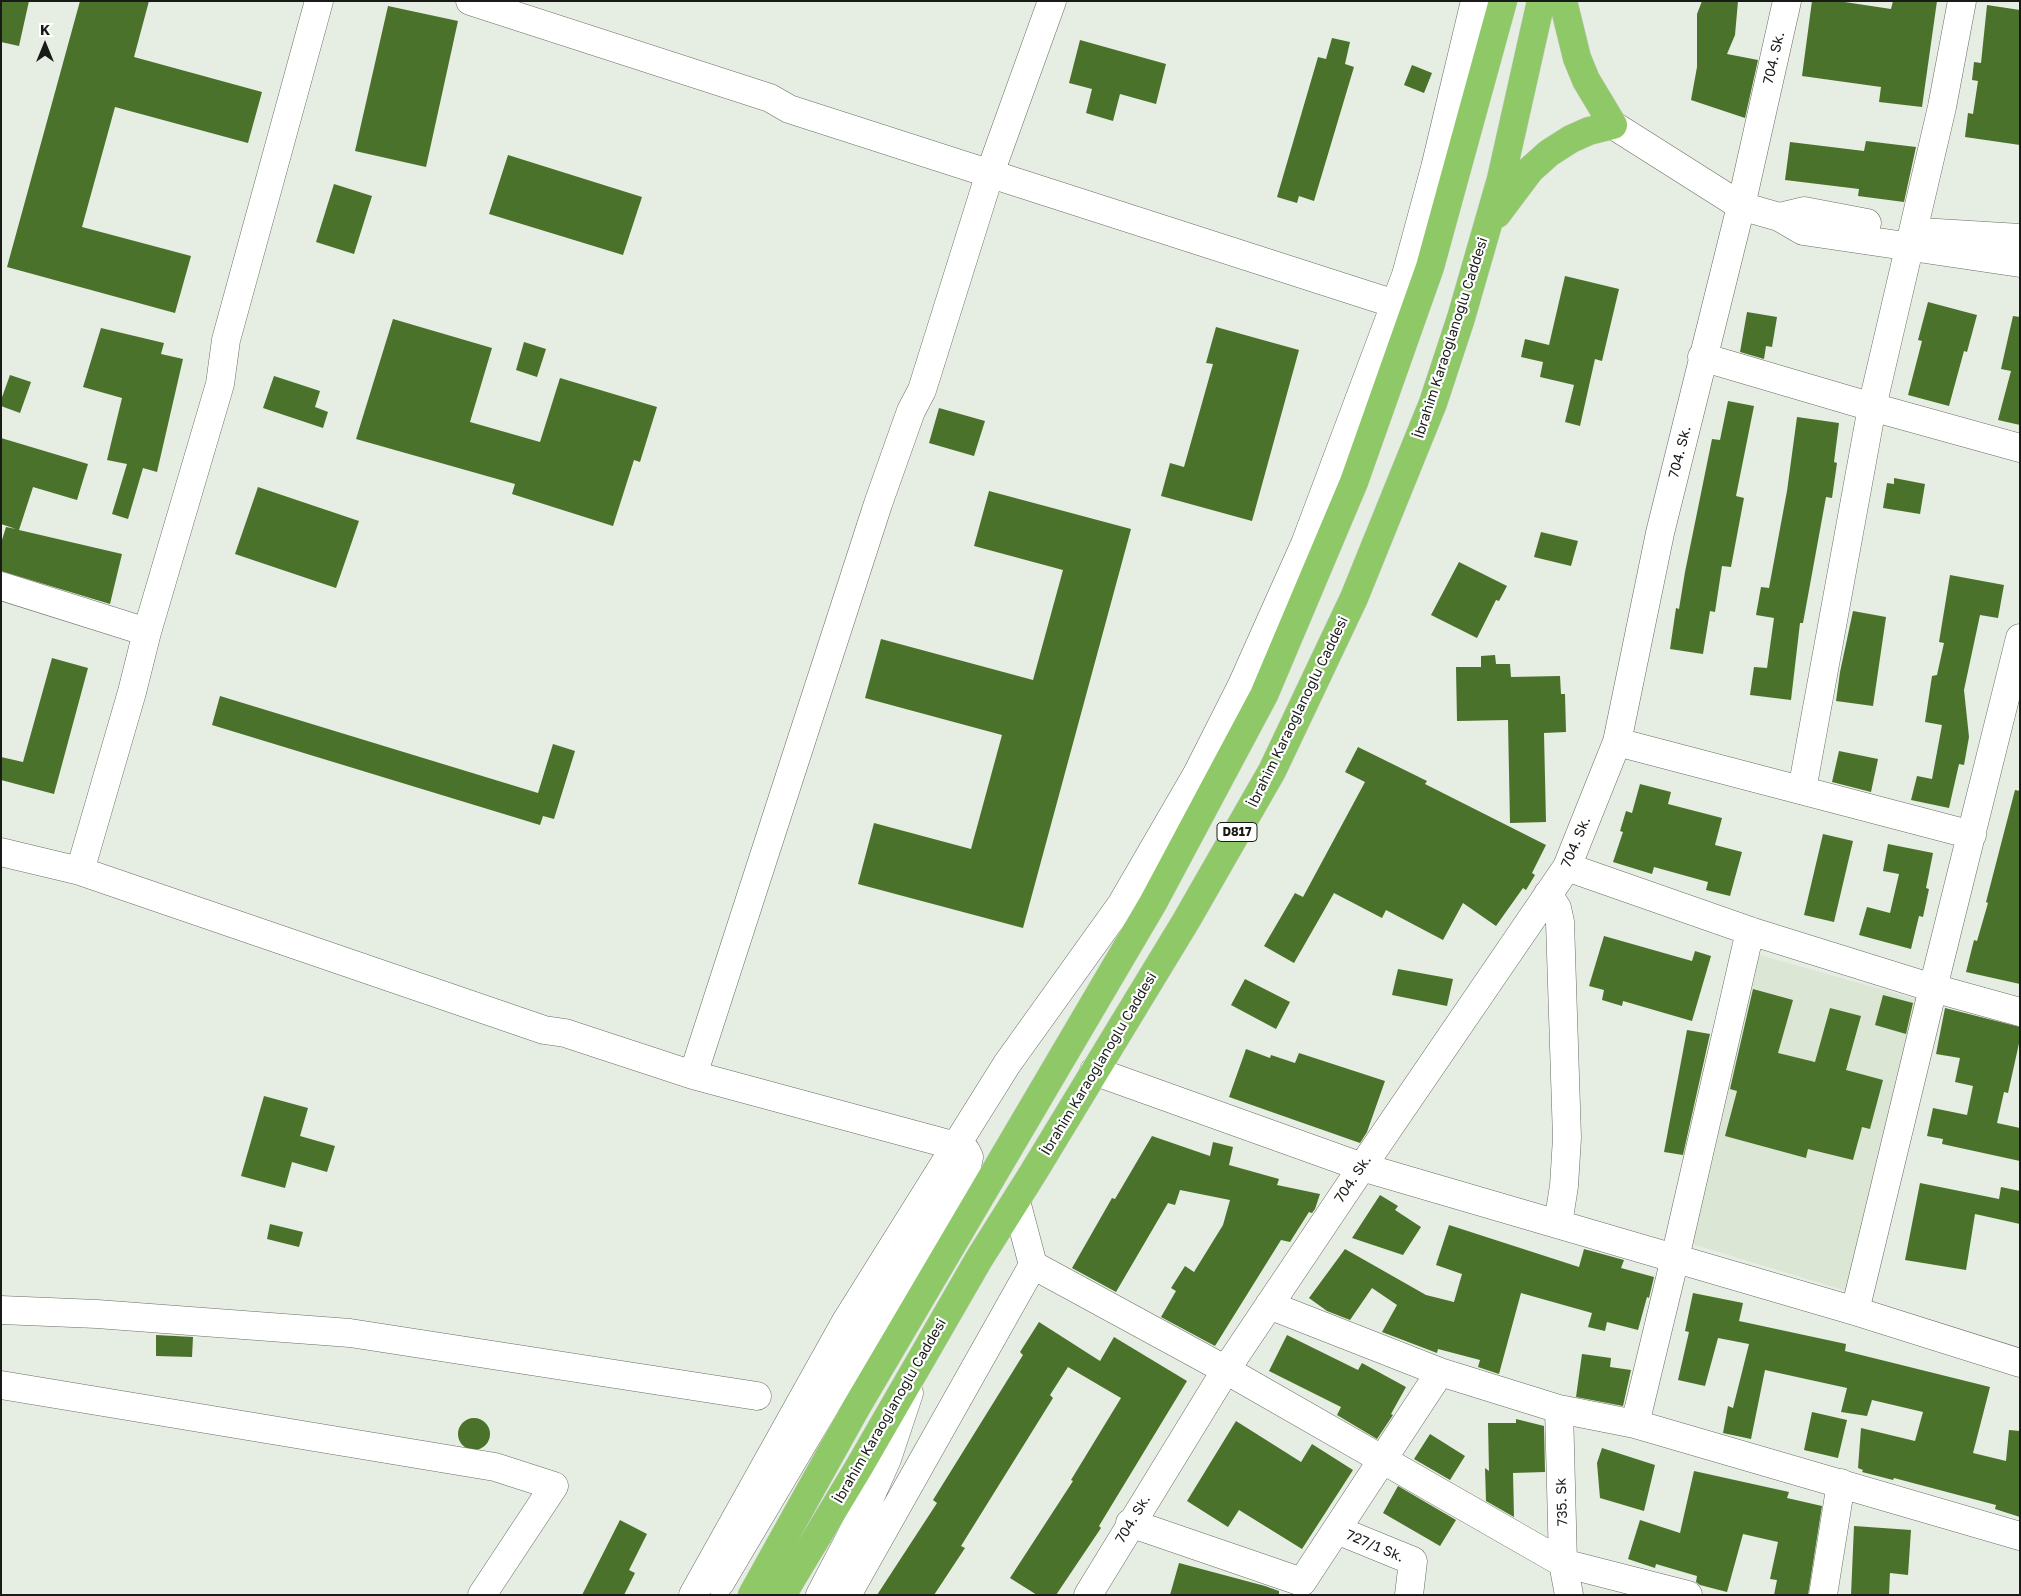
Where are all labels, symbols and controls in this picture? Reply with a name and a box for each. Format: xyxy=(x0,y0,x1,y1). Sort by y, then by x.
north arrow xyxy=(20,20,70,70)
text: K xyxy=(40,21,50,38)
street label: 704. Sk. xyxy=(1760,30,1788,86)
street label: İbrahim Karaoğlanoğlu Caddesi xyxy=(1410,235,1492,441)
street label: 704. Sk. xyxy=(1665,424,1695,480)
street label: İbrahim Karaoğlanoğlu Caddesi xyxy=(1244,614,1352,810)
street label: 704. Sk. xyxy=(1558,814,1594,870)
road number: D817 xyxy=(1217,822,1257,842)
street label: İbrahim Karaoğlanoğlu Caddesi xyxy=(1038,969,1160,1159)
street label: 704. Sk. xyxy=(1331,1152,1375,1206)
street label: İbrahim Karaoğlanoğlu Caddesi xyxy=(830,1316,950,1506)
street label: 735. Sk xyxy=(1553,1478,1571,1526)
street label: 704. Sk. xyxy=(1112,1492,1154,1546)
street label: 727/1 Sk. xyxy=(1344,1526,1406,1566)

